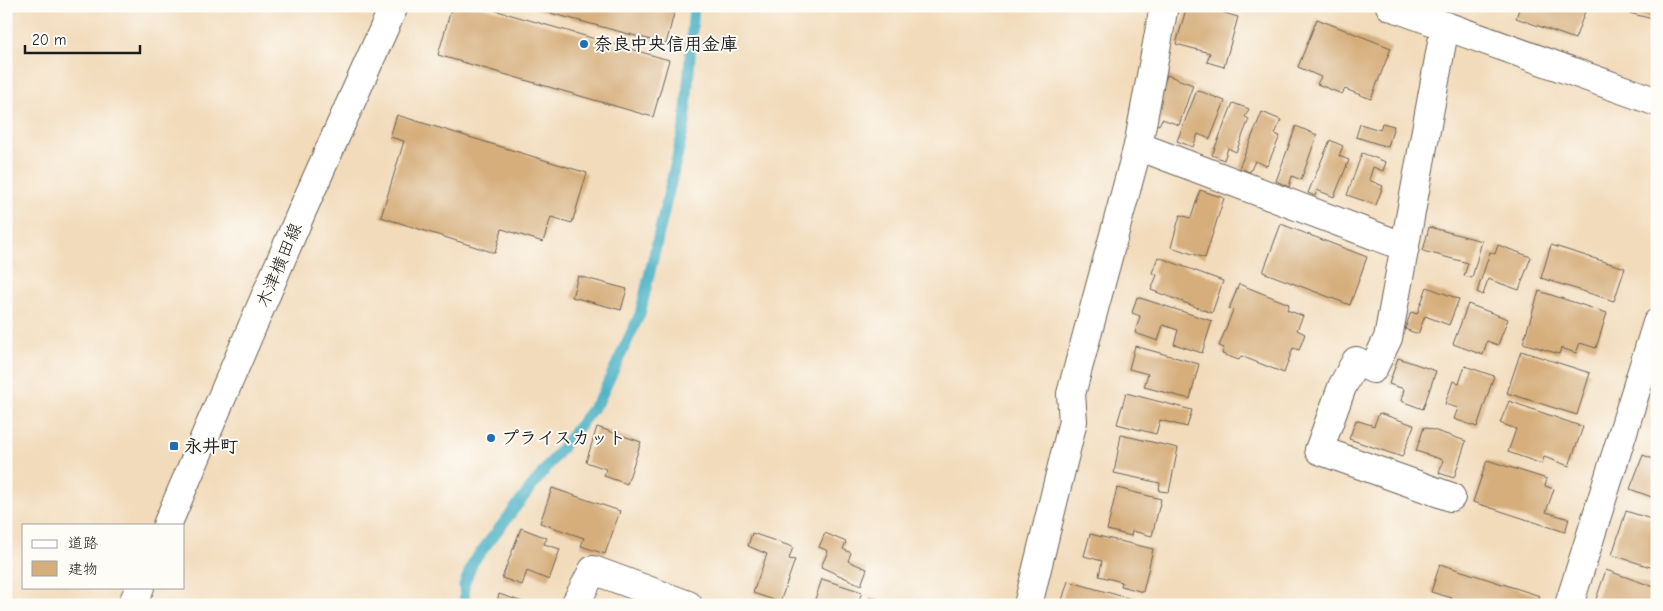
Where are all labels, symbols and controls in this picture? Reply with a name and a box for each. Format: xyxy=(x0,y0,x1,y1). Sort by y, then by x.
scale bar xyxy=(25,22,140,54)
text: 20 m xyxy=(32,31,66,49)
place label: 奈良中央信用金庫 xyxy=(594,34,738,55)
marker: 奈良中央信用金庫 xyxy=(578,38,590,50)
street label: 木津横田線 xyxy=(252,220,307,311)
place label: プライスカット xyxy=(501,428,626,449)
marker: プライスカット xyxy=(485,432,497,444)
place label: 永井町 xyxy=(184,436,238,457)
marker: 永井町 xyxy=(168,440,180,452)
legend xyxy=(22,524,185,588)
text: 道路 xyxy=(68,534,98,552)
text: 建物 xyxy=(68,560,98,578)

